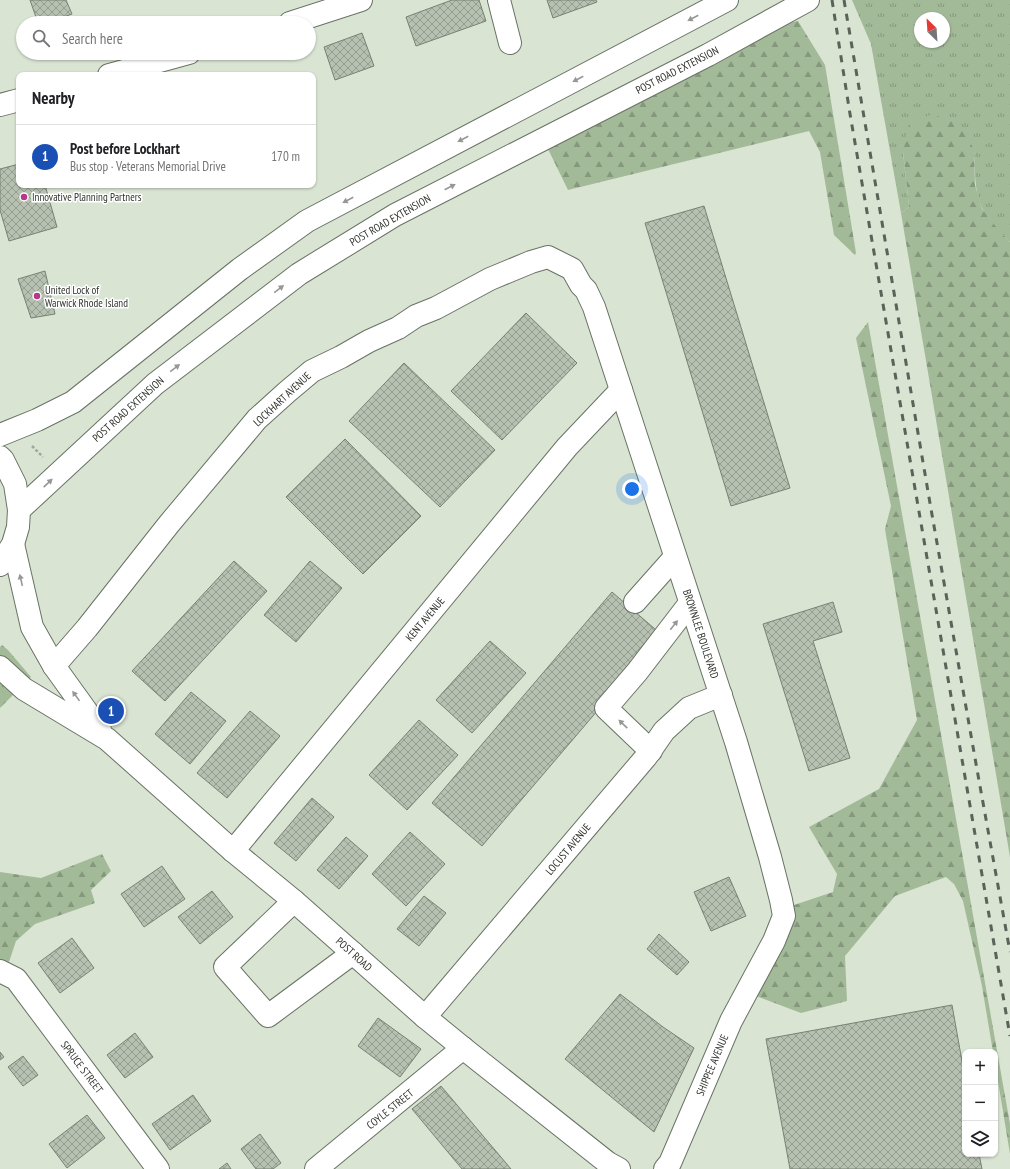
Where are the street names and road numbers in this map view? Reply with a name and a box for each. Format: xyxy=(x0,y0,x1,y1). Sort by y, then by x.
street label: POST ROAD EXTENSION xyxy=(633,43,721,97)
street label: POST ROAD EXTENSION xyxy=(347,191,433,249)
street label: LOCKHART AVENUE xyxy=(250,369,314,429)
street label: POST ROAD EXTENSION xyxy=(89,373,167,445)
street label: BROWNLEE BOULEVARD xyxy=(680,588,722,681)
street label: KENT AVENUE xyxy=(402,594,448,644)
street label: LOCUST AVENUE xyxy=(542,820,594,878)
street label: POST ROAD xyxy=(333,934,375,974)
street label: SHIPPEE AVENUE xyxy=(693,1032,731,1098)
street label: SPRUCE STREET xyxy=(58,1038,106,1096)
street label: COYLE STREET xyxy=(364,1086,416,1132)

